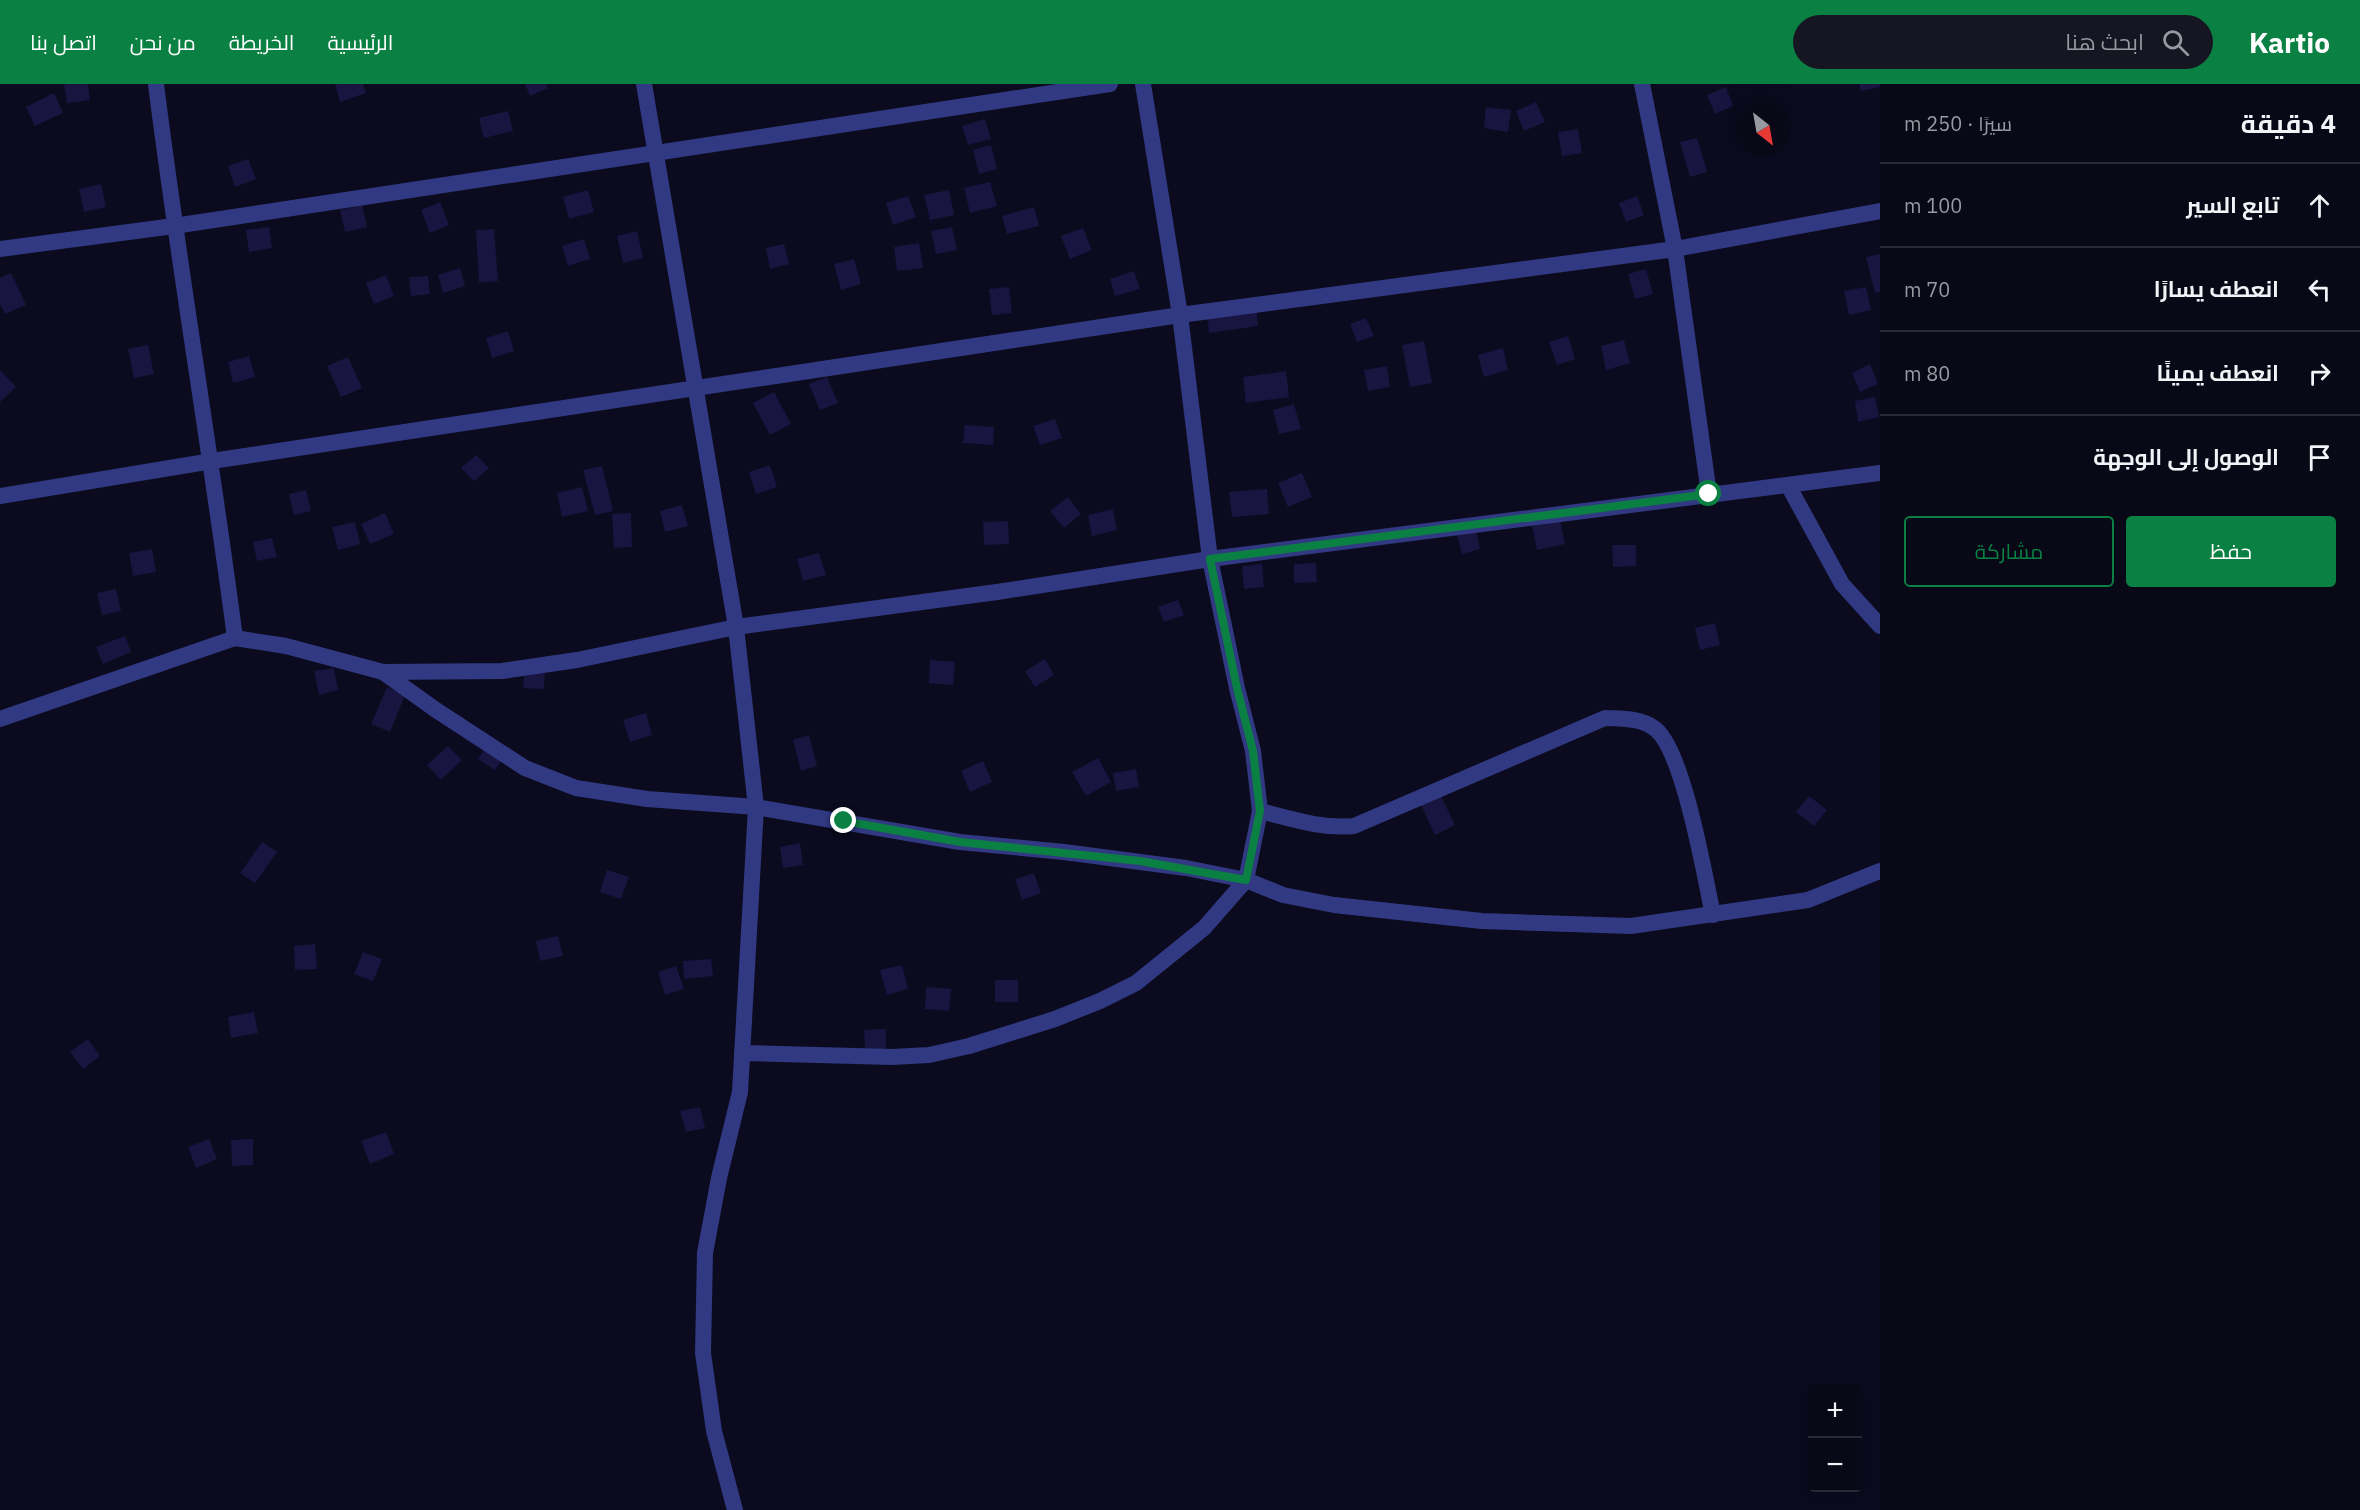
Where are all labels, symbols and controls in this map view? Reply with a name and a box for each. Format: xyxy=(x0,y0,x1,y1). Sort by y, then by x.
search box xyxy=(1793,15,2213,69)
text: Kartio xyxy=(2249,24,2330,61)
icon: search xyxy=(2159,26,2192,59)
text: ابحث هنا xyxy=(2065,27,2144,56)
text: اتصل بنا xyxy=(30,28,97,56)
text: من نحن xyxy=(130,28,196,56)
text: الخريطة xyxy=(229,28,294,56)
text: الرئيسية xyxy=(327,28,393,56)
north arrow xyxy=(1736,102,1790,156)
text: 4 دقيقة xyxy=(2241,106,2336,140)
text: سيرًا · 250 m xyxy=(1904,110,2012,137)
icon: ahead xyxy=(2303,189,2336,222)
text: تابع السير xyxy=(2186,190,2279,219)
text: 100 m xyxy=(1904,192,1962,219)
icon: left xyxy=(2303,273,2336,306)
text: انعطف يسارًا xyxy=(2154,274,2279,303)
text: 70 m xyxy=(1904,276,1950,303)
icon: right xyxy=(2303,357,2336,390)
text: انعطف يمينًا xyxy=(2157,358,2279,387)
text: 80 m xyxy=(1904,360,1950,387)
icon: arrive xyxy=(2303,441,2336,474)
text: الوصول إلى الوجهة xyxy=(2093,442,2279,471)
route start xyxy=(1695,480,1721,506)
button: مشاركة xyxy=(1904,516,2114,587)
button: حفظ xyxy=(2126,516,2336,587)
route end xyxy=(830,807,856,833)
map controls xyxy=(1808,1384,1862,1492)
button: + xyxy=(1808,1384,1862,1438)
button: − xyxy=(1808,1438,1862,1492)

